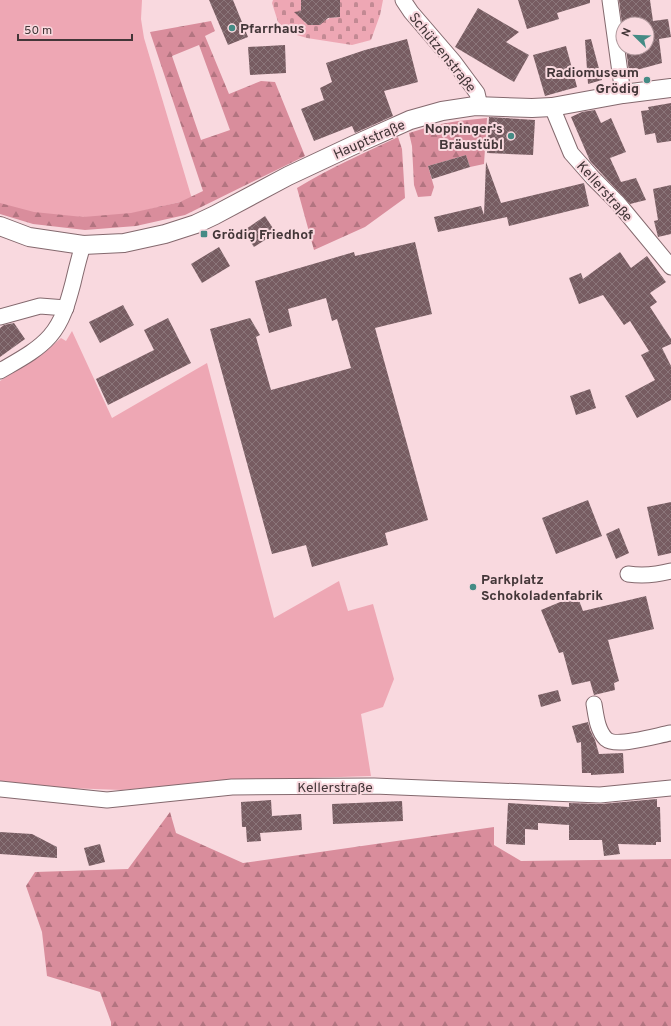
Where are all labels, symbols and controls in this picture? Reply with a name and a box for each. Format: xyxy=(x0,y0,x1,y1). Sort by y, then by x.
street label: Schützenstraße xyxy=(405,10,479,96)
scale bar xyxy=(18,16,132,42)
north arrow xyxy=(615,16,655,56)
place label: Pfarrhaus xyxy=(240,21,305,38)
text: 50 m xyxy=(24,23,52,39)
marker: Pfarrhaus xyxy=(227,23,237,33)
text: N xyxy=(619,26,635,39)
place label: Radiomuseum Grödig xyxy=(546,65,639,98)
marker: Radiomuseum Grödig xyxy=(642,75,652,85)
street label: Hauptstraße xyxy=(331,117,408,164)
place label: Noppinger's Bräustübl xyxy=(425,121,503,154)
marker: Noppinger's Bräustübl xyxy=(506,131,516,141)
street label: Kellerstraße xyxy=(572,158,636,226)
place label: Grödig Friedhof xyxy=(212,227,313,244)
marker: Grödig Friedhof xyxy=(199,229,209,239)
place label: Parkplatz Schokoladenfabrik xyxy=(481,572,603,605)
marker: Parkplatz Schokoladenfabrik xyxy=(468,582,478,592)
street label: Kellerstraße xyxy=(297,780,373,797)

